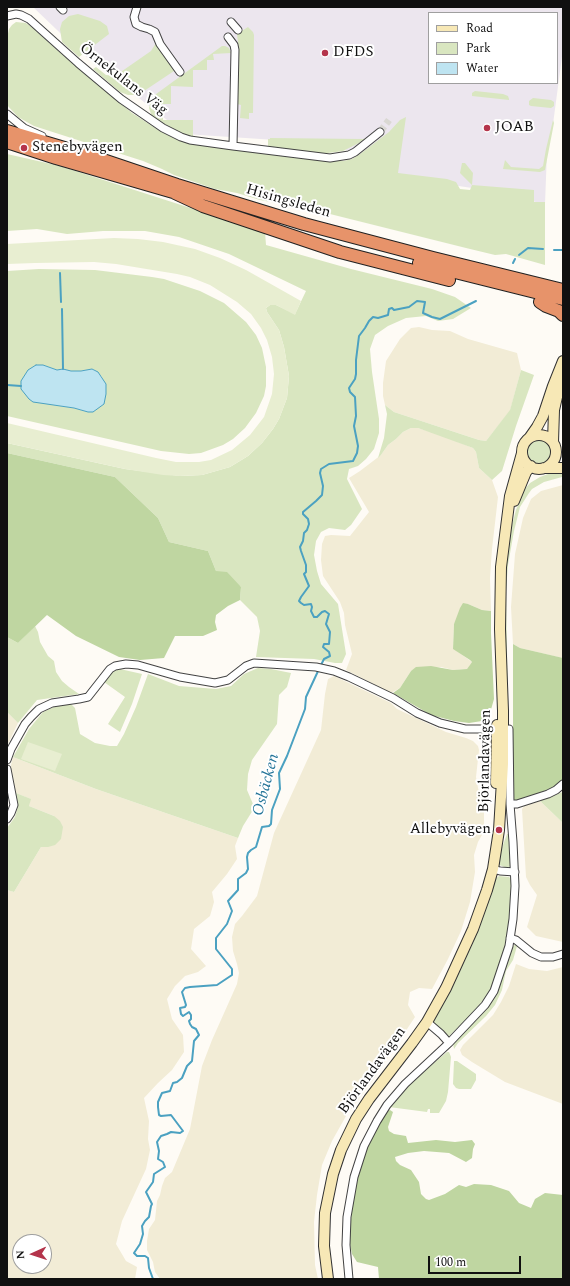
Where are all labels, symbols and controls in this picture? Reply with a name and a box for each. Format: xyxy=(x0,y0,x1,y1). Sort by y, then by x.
legend xyxy=(428,12,558,84)
text: Road xyxy=(466,19,493,38)
text: Park xyxy=(466,39,491,58)
street label: Örnekulans Väg xyxy=(75,40,171,120)
place label: DFDS xyxy=(333,44,373,62)
marker: DFDS xyxy=(320,48,330,58)
text: Water xyxy=(466,59,498,78)
place label: JOAB xyxy=(495,119,534,137)
marker: JOAB xyxy=(482,123,492,133)
place label: Stenebyvägen xyxy=(32,139,123,157)
marker: Stenebyvägen xyxy=(19,143,29,153)
street label: Hisingsleden xyxy=(244,181,332,223)
street label: Björlandavägen xyxy=(476,709,496,813)
water label: Osbäcken xyxy=(250,752,284,818)
place label: Allebyvägen xyxy=(410,821,491,839)
marker: Allebyvägen xyxy=(494,825,504,835)
street label: Björlandavägen xyxy=(335,1024,411,1118)
north arrow xyxy=(12,1234,52,1274)
scale bar xyxy=(430,1248,523,1274)
text: N xyxy=(12,1250,29,1260)
text: 100 m xyxy=(435,1253,466,1272)

